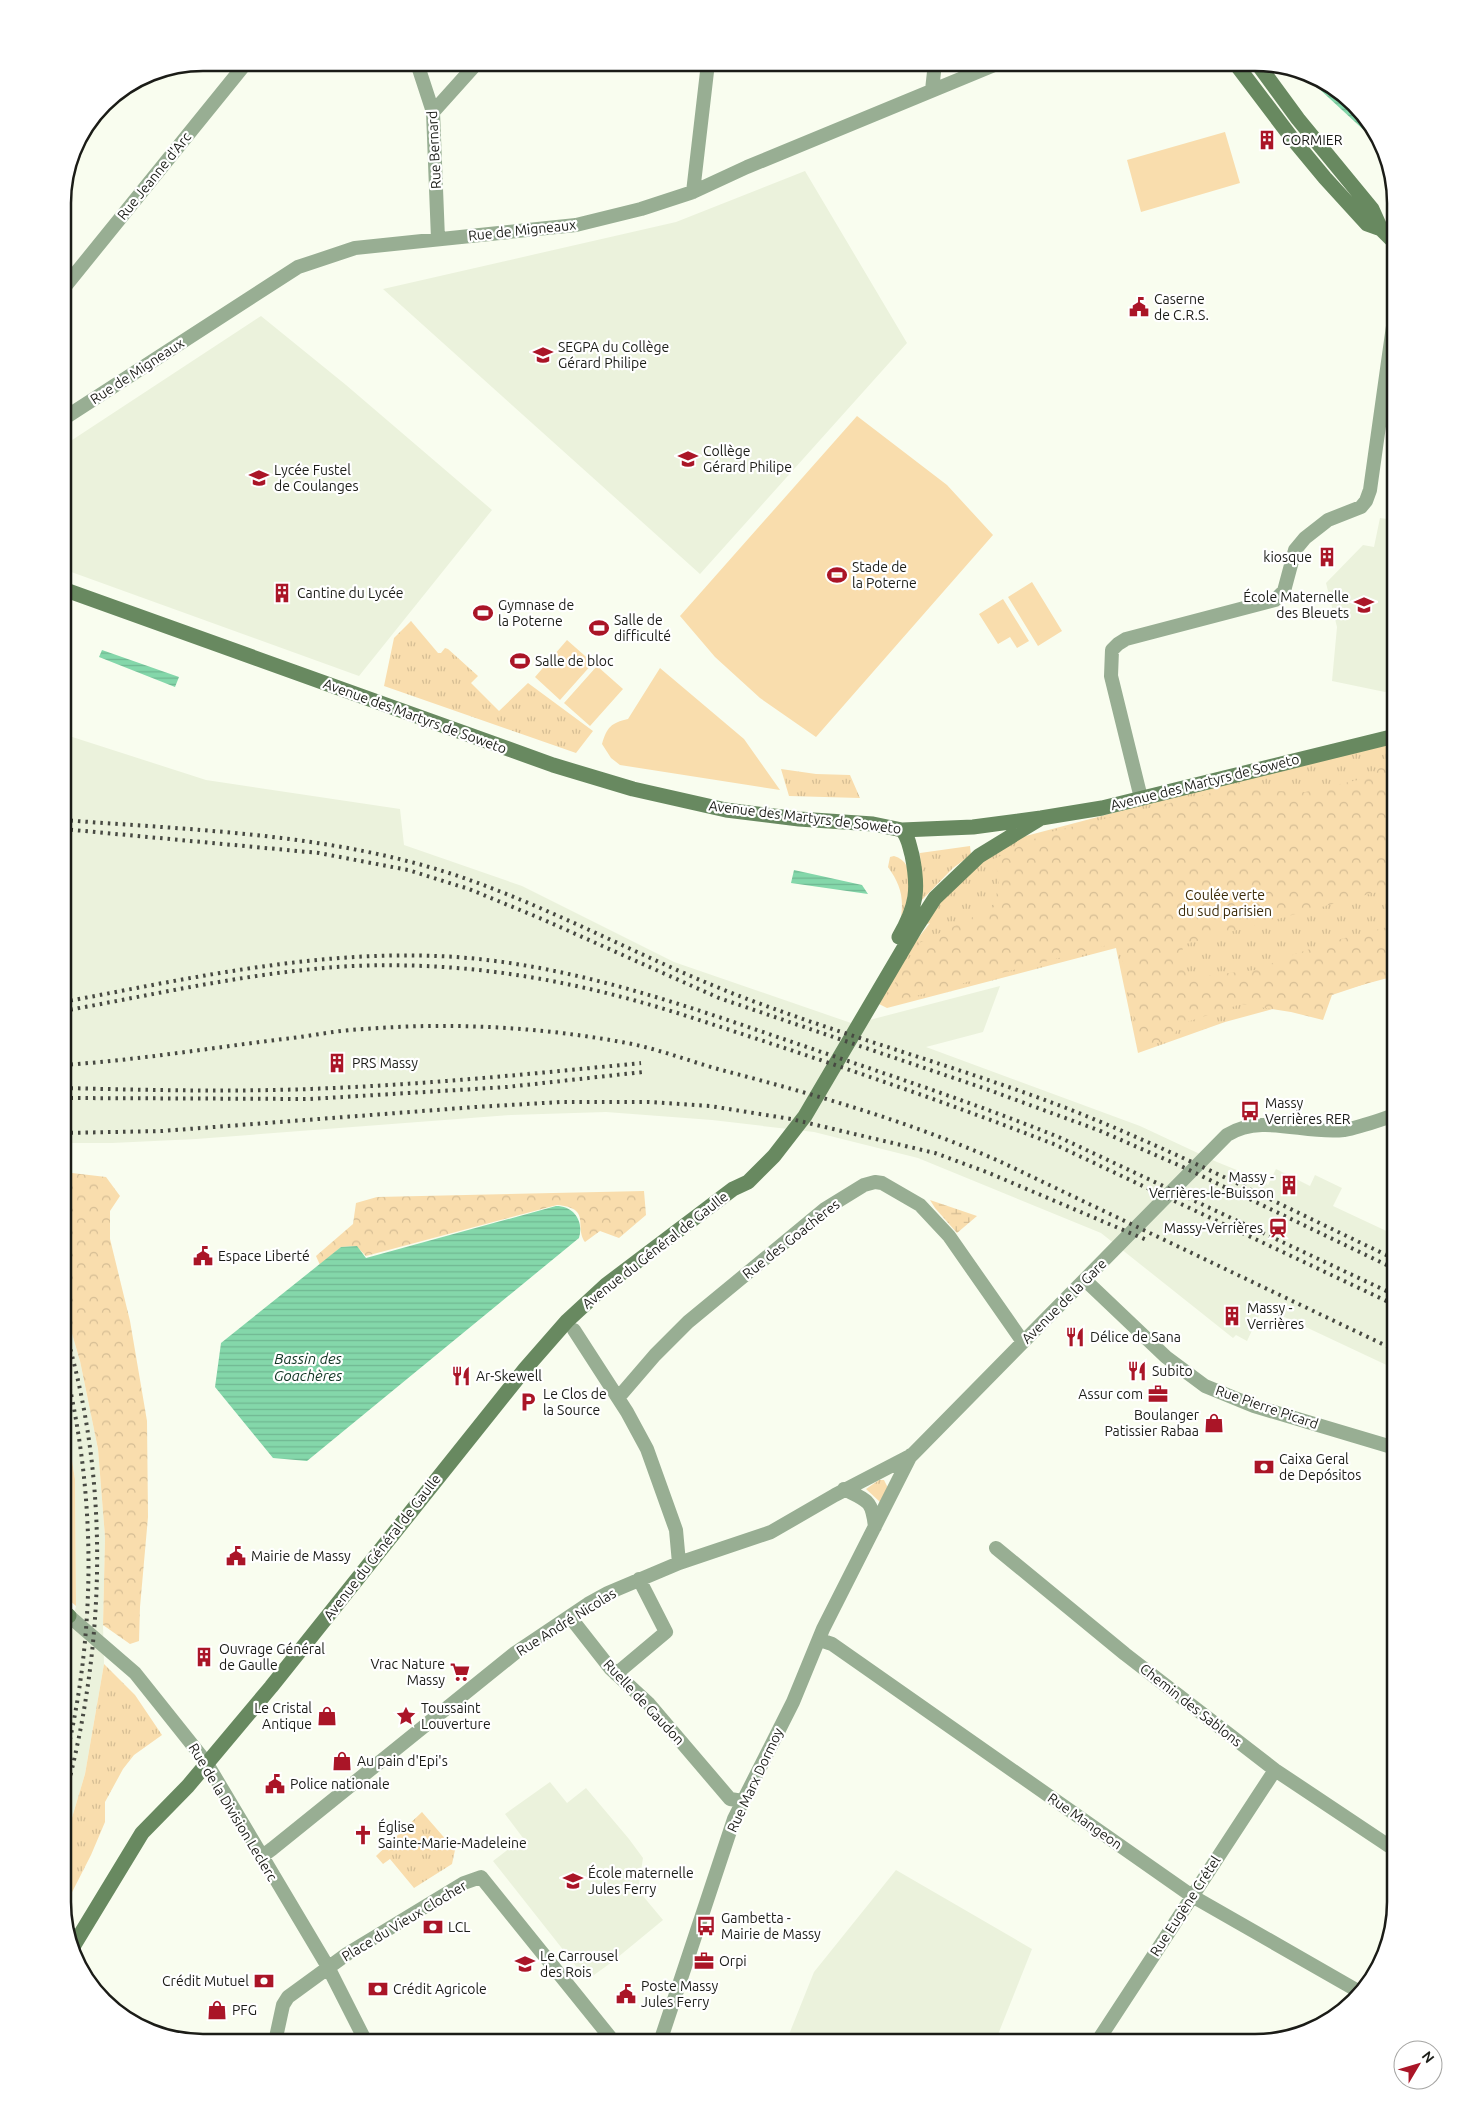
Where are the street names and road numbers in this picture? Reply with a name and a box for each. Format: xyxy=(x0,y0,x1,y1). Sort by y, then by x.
street label: Rue Bernard xyxy=(424,111,444,189)
street label: Rue Jeanne d'Arc xyxy=(114,129,194,223)
street label: Rue de Migneaux xyxy=(467,216,577,244)
street label: Rue de Migneaux xyxy=(87,335,187,407)
street label: Avenue des Martyrs de Soweto xyxy=(321,675,509,757)
street label: Avenue des Martyrs de Soweto xyxy=(1109,751,1301,813)
street label: Avenue des Martyrs de Soweto xyxy=(708,797,902,837)
street label: Avenue du Général de Gaulle xyxy=(579,1188,731,1312)
street label: Rue des Goachères xyxy=(739,1196,843,1282)
street label: Avenue de la Gare xyxy=(1018,1255,1110,1347)
street label: Rue Pierre Picard xyxy=(1214,1382,1320,1432)
street label: Avenue du Général de Gaulle xyxy=(320,1471,444,1623)
street label: Rue André Nicolas xyxy=(513,1585,619,1659)
street label: Ruelle de Gaudon xyxy=(600,1656,688,1748)
street label: Chemin des Sablons xyxy=(1137,1660,1245,1750)
street label: Rue Marx Dormoy xyxy=(724,1725,786,1835)
street label: Rue de la Division Leclerc xyxy=(186,1740,281,1884)
street label: Rue Mangeon xyxy=(1045,1790,1125,1852)
street label: Rue Eugène Crétel xyxy=(1147,1852,1224,1959)
street label: Place du Vieux Clocher xyxy=(339,1877,470,1965)

